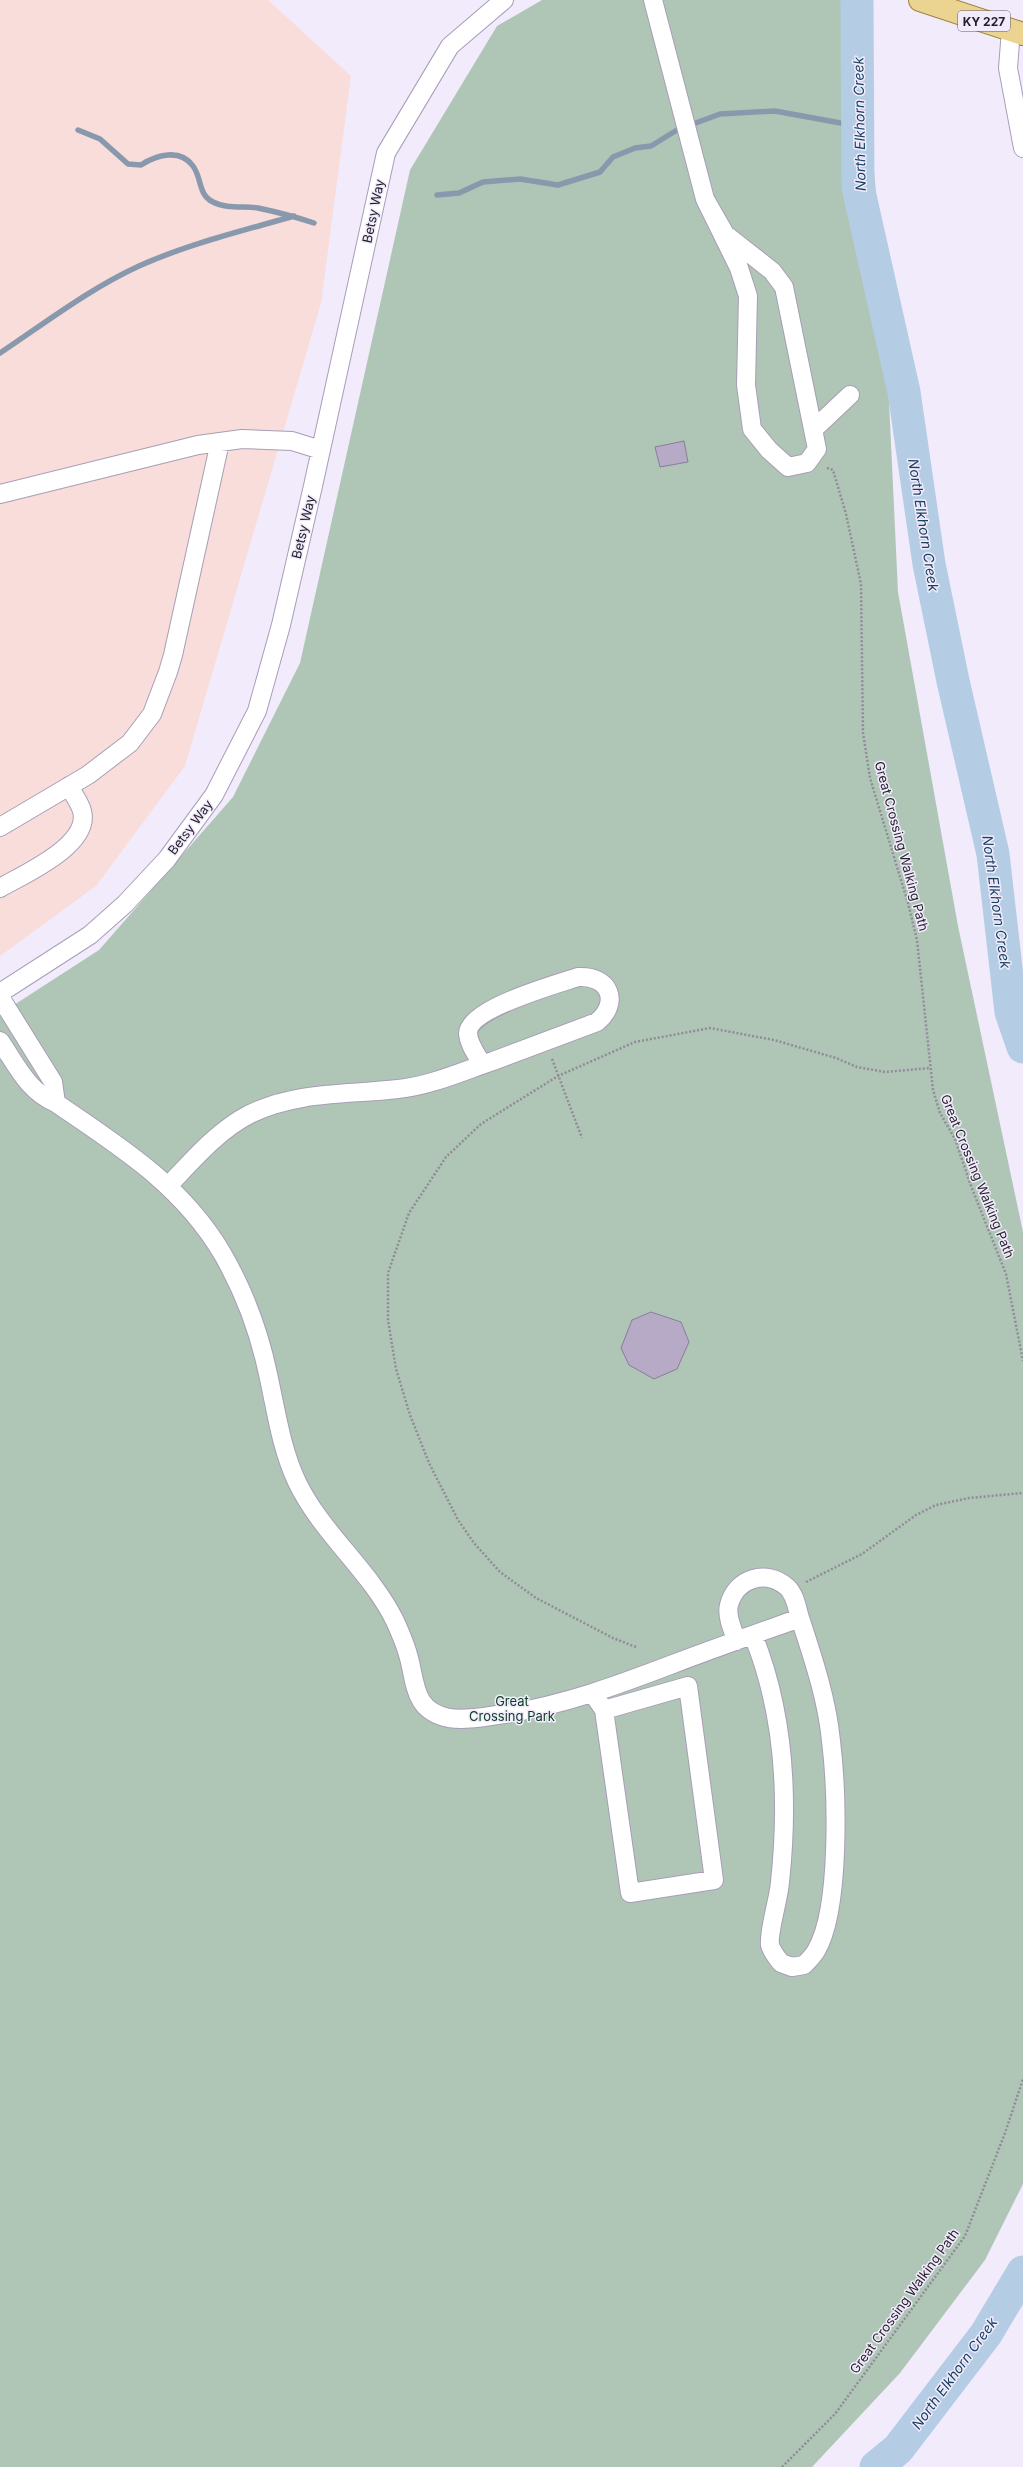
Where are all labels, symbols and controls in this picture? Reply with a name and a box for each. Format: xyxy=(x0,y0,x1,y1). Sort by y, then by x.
road number: KY 227 xyxy=(958,11,1010,31)
water label: North Elkhorn Creek xyxy=(849,56,869,191)
street label: Betsy Way xyxy=(358,178,388,244)
water label: North Elkhorn Creek xyxy=(905,457,943,593)
street label: Betsy Way xyxy=(288,494,318,560)
street label: Great Crossing Walking Path xyxy=(872,759,932,933)
street label: Betsy Way xyxy=(164,796,216,858)
water label: North Elkhorn Creek xyxy=(979,834,1015,970)
street label: Great Crossing Walking Path xyxy=(938,1092,1018,1260)
park label: Great Crossing Park xyxy=(469,1693,555,1724)
street label: Great Crossing Walking Path xyxy=(846,2225,962,2377)
water label: North Elkhorn Creek xyxy=(908,2313,1001,2432)

